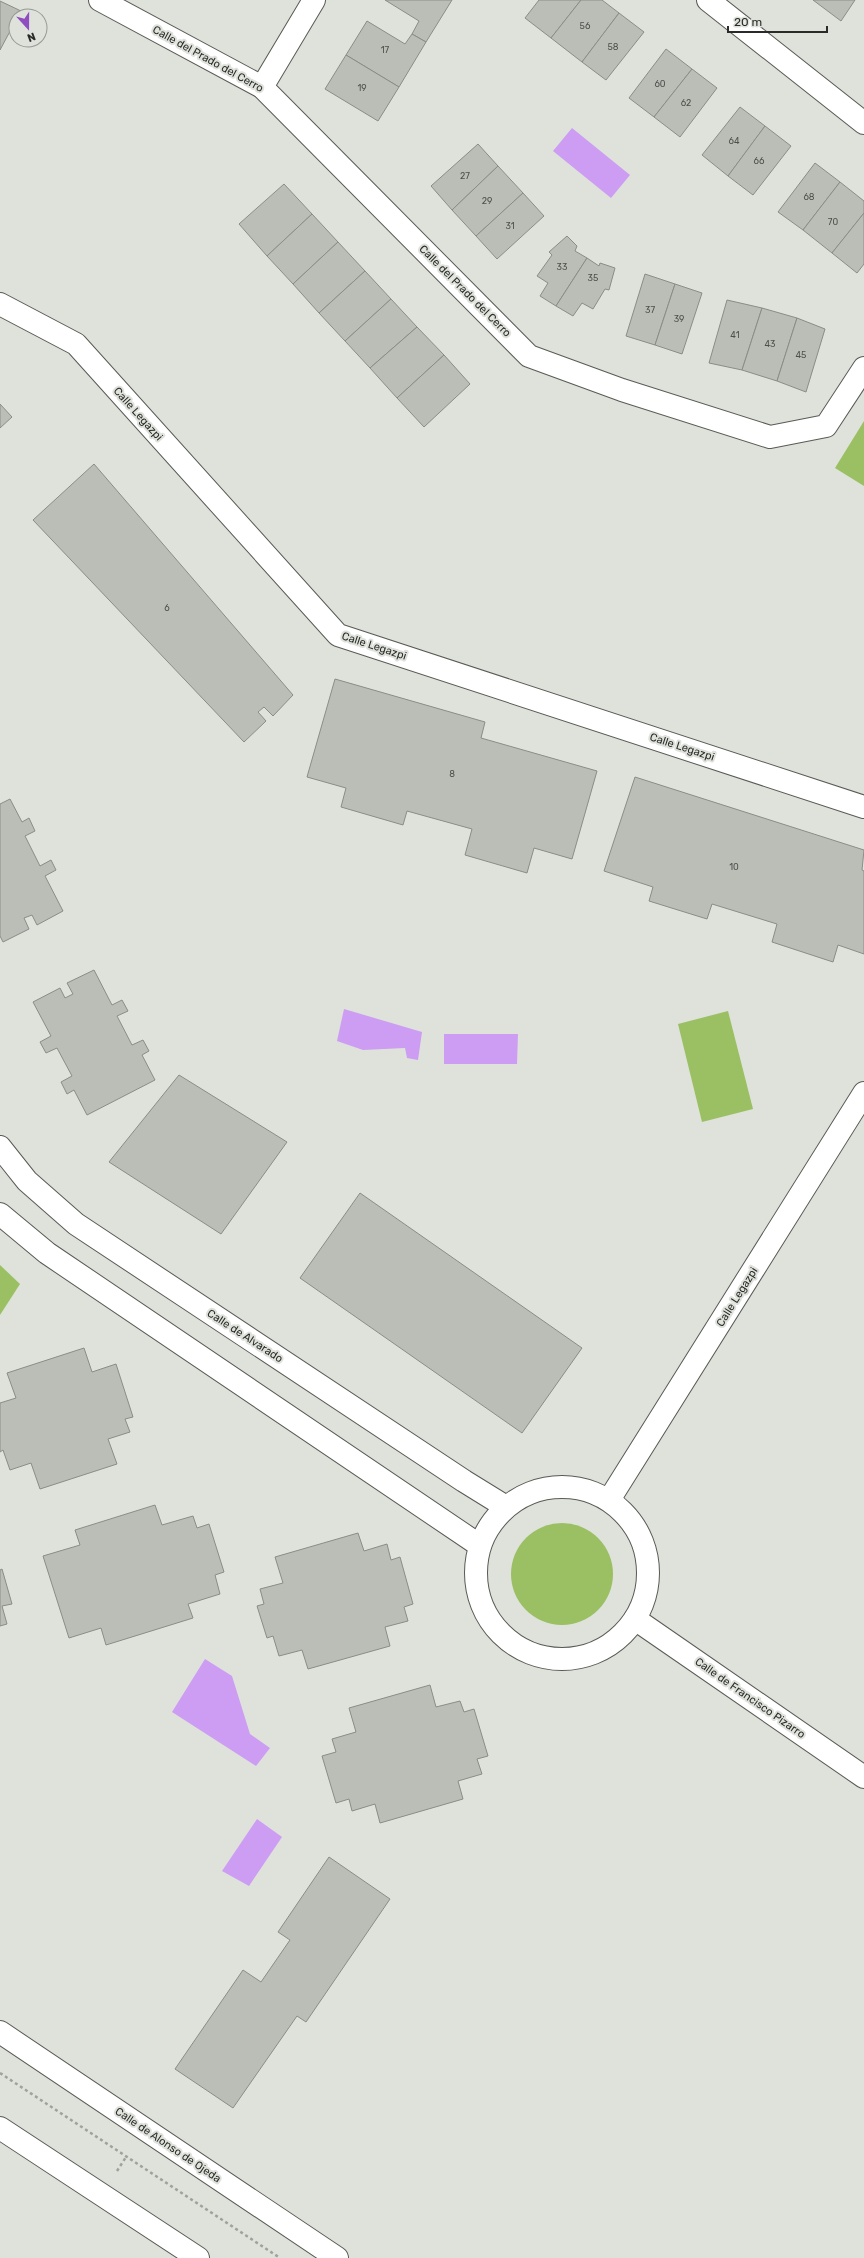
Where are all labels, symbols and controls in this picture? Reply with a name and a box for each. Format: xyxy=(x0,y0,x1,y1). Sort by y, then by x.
north arrow xyxy=(8,8,48,48)
scale bar xyxy=(728,8,827,34)
text: 20 m xyxy=(734,15,762,29)
house number: 56 xyxy=(580,21,591,31)
street label: Calle del Prado del Cerro xyxy=(150,23,266,95)
text: N xyxy=(25,29,37,44)
house number: 58 xyxy=(607,42,619,52)
house number: 17 xyxy=(381,45,390,55)
house number: 60 xyxy=(654,79,666,89)
house number: 19 xyxy=(357,83,367,93)
house number: 62 xyxy=(681,98,691,108)
house number: 64 xyxy=(728,136,740,146)
house number: 66 xyxy=(754,156,765,166)
house number: 27 xyxy=(460,171,470,181)
house number: 68 xyxy=(803,192,815,202)
house number: 29 xyxy=(482,196,492,206)
house number: 70 xyxy=(828,217,838,227)
house number: 31 xyxy=(505,221,515,231)
street label: Calle del Prado del Cerro xyxy=(416,242,514,340)
house number: 33 xyxy=(557,262,567,272)
house number: 35 xyxy=(588,273,598,283)
house number: 37 xyxy=(645,305,655,315)
house number: 39 xyxy=(674,314,684,324)
house number: 41 xyxy=(730,330,740,340)
house number: 43 xyxy=(765,339,776,349)
house number: 45 xyxy=(796,350,806,360)
street label: Calle Legazpi xyxy=(111,385,165,443)
house number: 6 xyxy=(164,603,170,613)
street label: Calle Legazpi xyxy=(340,629,408,663)
street label: Calle Legazpi xyxy=(648,730,716,764)
house number: 8 xyxy=(449,769,455,779)
house number: 10 xyxy=(729,862,739,872)
street label: Calle Legazpi xyxy=(714,1265,760,1329)
street label: Calle de Alvarado xyxy=(205,1307,285,1365)
street label: Calle de Francisco Pizarro xyxy=(692,1655,808,1741)
street label: Calle de Alonso de Ojeda xyxy=(113,2105,223,2185)

